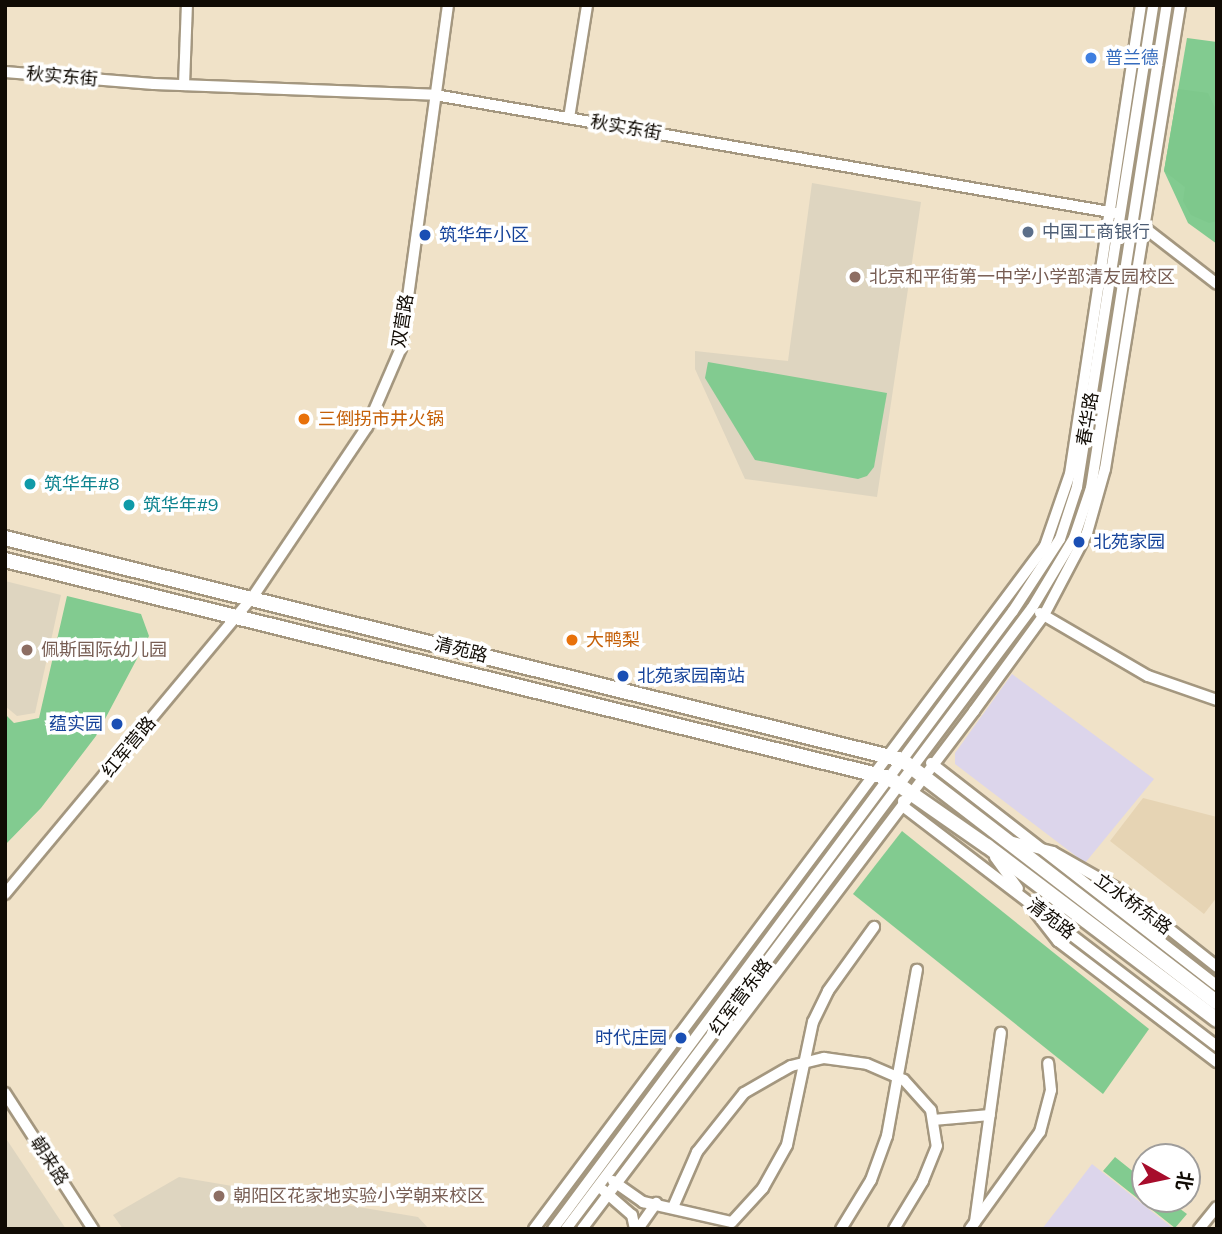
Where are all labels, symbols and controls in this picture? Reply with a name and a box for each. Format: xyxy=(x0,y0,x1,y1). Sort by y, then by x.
place label: 普兰德 xyxy=(1105,47,1159,69)
marker: 普兰德 xyxy=(1083,50,1099,66)
street label: 秋实东街 xyxy=(25,63,99,91)
street label: 秋实东街 xyxy=(589,111,663,145)
place label: 中国工商银行 xyxy=(1042,221,1150,243)
place label: 筑华年小区 xyxy=(439,224,529,246)
marker: 中国工商银行 xyxy=(1020,224,1036,240)
marker: 筑华年小区 xyxy=(417,227,433,243)
place label: 北京和平街第一中学小学部清友园校区 xyxy=(869,266,1175,288)
marker: 北京和平街第一中学小学部清友园校区 xyxy=(847,269,863,285)
street label: 双营路 xyxy=(388,293,418,349)
street label: 春华路 xyxy=(1073,391,1103,447)
place label: 三倒拐市井火锅 xyxy=(318,408,444,430)
marker: 三倒拐市井火锅 xyxy=(296,411,312,427)
place label: 筑华年#8 xyxy=(44,473,120,495)
marker: 筑华年#8 xyxy=(22,476,38,492)
place label: 筑华年#9 xyxy=(143,494,219,516)
marker: 筑华年#9 xyxy=(121,497,137,513)
place label: 北苑家园 xyxy=(1093,531,1165,553)
marker: 北苑家园 xyxy=(1071,534,1087,550)
place label: 大鸭梨 xyxy=(586,629,640,651)
marker: 大鸭梨 xyxy=(564,632,580,648)
street label: 清苑路 xyxy=(432,633,490,667)
place label: 佩斯国际幼儿园 xyxy=(41,639,167,661)
marker: 佩斯国际幼儿园 xyxy=(19,642,35,658)
place label: 北苑家园南站 xyxy=(637,665,745,687)
marker: 北苑家园南站 xyxy=(615,668,631,684)
street label: 红军营路 xyxy=(98,712,160,782)
place label: 蕴实园 xyxy=(49,713,103,735)
marker: 蕴实园 xyxy=(109,716,125,732)
street label: 立水桥东路 xyxy=(1090,869,1176,939)
street label: 清苑路 xyxy=(1023,894,1079,944)
street label: 红军营东路 xyxy=(705,955,777,1039)
place label: 时代庄园 xyxy=(595,1027,667,1049)
marker: 时代庄园 xyxy=(673,1030,689,1046)
street label: 朝来路 xyxy=(25,1132,73,1190)
north arrow xyxy=(1131,1143,1201,1213)
text: 北 xyxy=(1171,1170,1198,1192)
place label: 朝阳区花家地实验小学朝来校区 xyxy=(233,1185,485,1207)
marker: 朝阳区花家地实验小学朝来校区 xyxy=(211,1188,227,1204)

